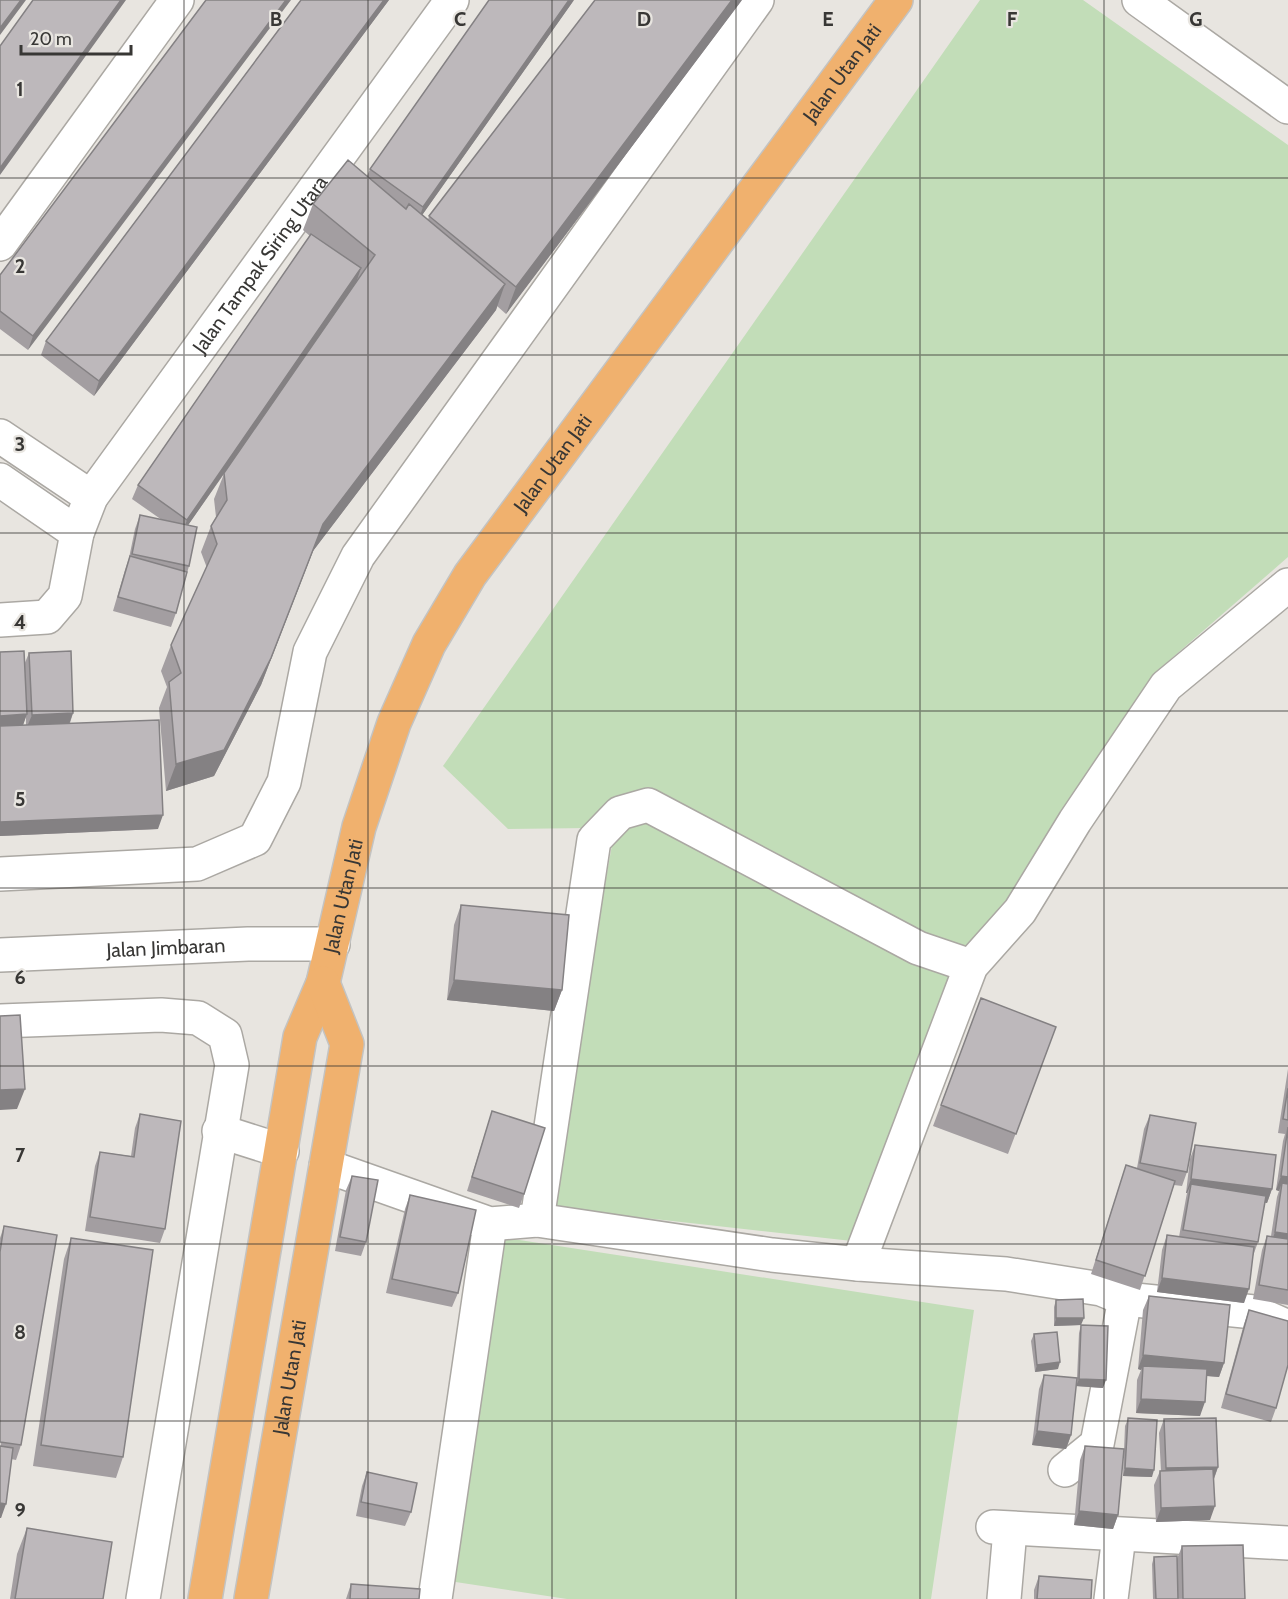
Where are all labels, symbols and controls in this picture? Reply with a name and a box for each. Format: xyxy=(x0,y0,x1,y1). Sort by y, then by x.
text: B xyxy=(270,7,282,31)
text: C xyxy=(454,7,466,31)
text: D xyxy=(637,7,651,31)
text: E xyxy=(822,7,834,31)
text: F xyxy=(1007,7,1018,31)
text: G xyxy=(1189,7,1203,31)
scale bar xyxy=(21,18,130,56)
street label: Jalan Utan Jati xyxy=(797,19,886,128)
text: 20 m xyxy=(30,28,72,50)
text: 1 xyxy=(16,77,24,101)
street label: Jalan Tampak Siring Utara xyxy=(187,170,333,359)
text: 2 xyxy=(15,254,25,278)
street label: Jalan Utan Jati xyxy=(508,410,597,518)
text: 3 xyxy=(15,432,25,456)
text: 4 xyxy=(14,610,26,634)
text: 5 xyxy=(15,787,25,811)
street label: Jalan Utan Jati xyxy=(318,837,368,956)
street label: Jalan Jimbaran xyxy=(105,933,226,962)
text: 6 xyxy=(14,965,26,989)
text: 7 xyxy=(15,1143,26,1167)
street label: Jalan Utan Jati xyxy=(267,1318,311,1438)
text: 8 xyxy=(14,1320,26,1344)
text: 9 xyxy=(14,1498,26,1522)

